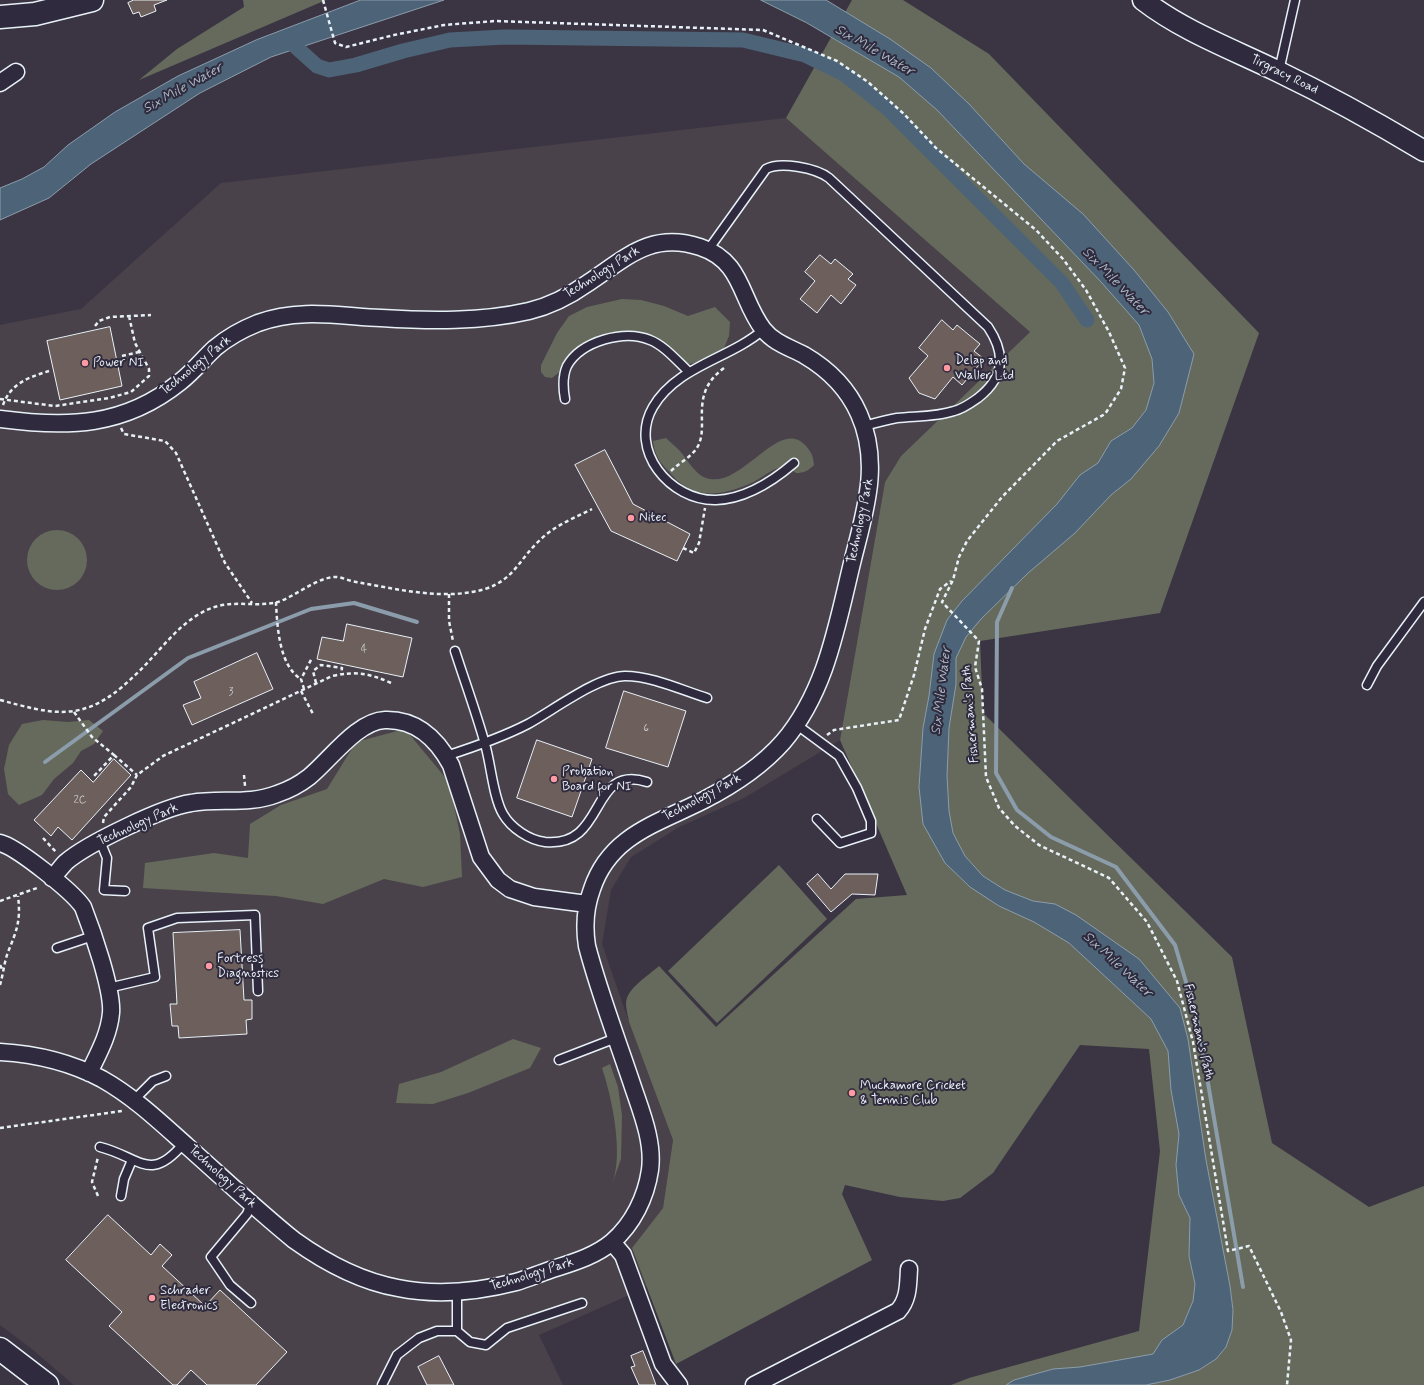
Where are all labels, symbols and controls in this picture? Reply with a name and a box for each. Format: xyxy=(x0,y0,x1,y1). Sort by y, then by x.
water label: Six Mile Water xyxy=(831,22,917,80)
street label: Tirgracy Road xyxy=(1248,52,1320,98)
water label: Six Mile Water xyxy=(140,60,226,118)
street label: Technology Park xyxy=(561,243,643,303)
water label: Six Mile Water xyxy=(1078,244,1152,320)
street label: Technology Park xyxy=(157,333,235,399)
place label: Delap and Waller Ltd xyxy=(955,353,1014,384)
place label: Power NI xyxy=(93,355,144,371)
marker: Power NI xyxy=(80,358,90,368)
marker: Delap and Waller Ltd xyxy=(942,363,952,373)
street label: Technology Park xyxy=(844,477,878,565)
place label: Nitec xyxy=(639,510,666,526)
marker: Nitec xyxy=(626,513,636,523)
house number: 4 xyxy=(361,643,367,657)
water label: Six Mile Water xyxy=(928,646,956,736)
street label: Fisherman's Path xyxy=(959,664,983,764)
house number: 3 xyxy=(229,686,233,700)
house number: 6 xyxy=(643,722,649,736)
place label: Probation Board for NI xyxy=(562,764,632,795)
street label: Technology Park xyxy=(660,771,744,825)
marker: Probation Board for NI xyxy=(549,774,559,784)
house number: 2C xyxy=(73,794,87,808)
street label: Technology Park xyxy=(95,800,181,850)
water label: Six Mile Water xyxy=(1079,929,1155,1001)
place label: Fortress Diagnostics xyxy=(217,951,279,982)
marker: Fortress Diagnostics xyxy=(204,961,214,971)
street label: Fisherman's Path xyxy=(1179,982,1217,1082)
place label: Muckamore Cricket & Tennis Club xyxy=(860,1078,966,1109)
marker: Muckamore Cricket & Tennis Club xyxy=(847,1088,857,1098)
street label: Technology Park xyxy=(185,1142,259,1212)
street label: Technology Park xyxy=(488,1255,576,1295)
place label: Schrader Electronics xyxy=(160,1283,218,1314)
marker: Schrader Electronics xyxy=(147,1293,157,1303)

